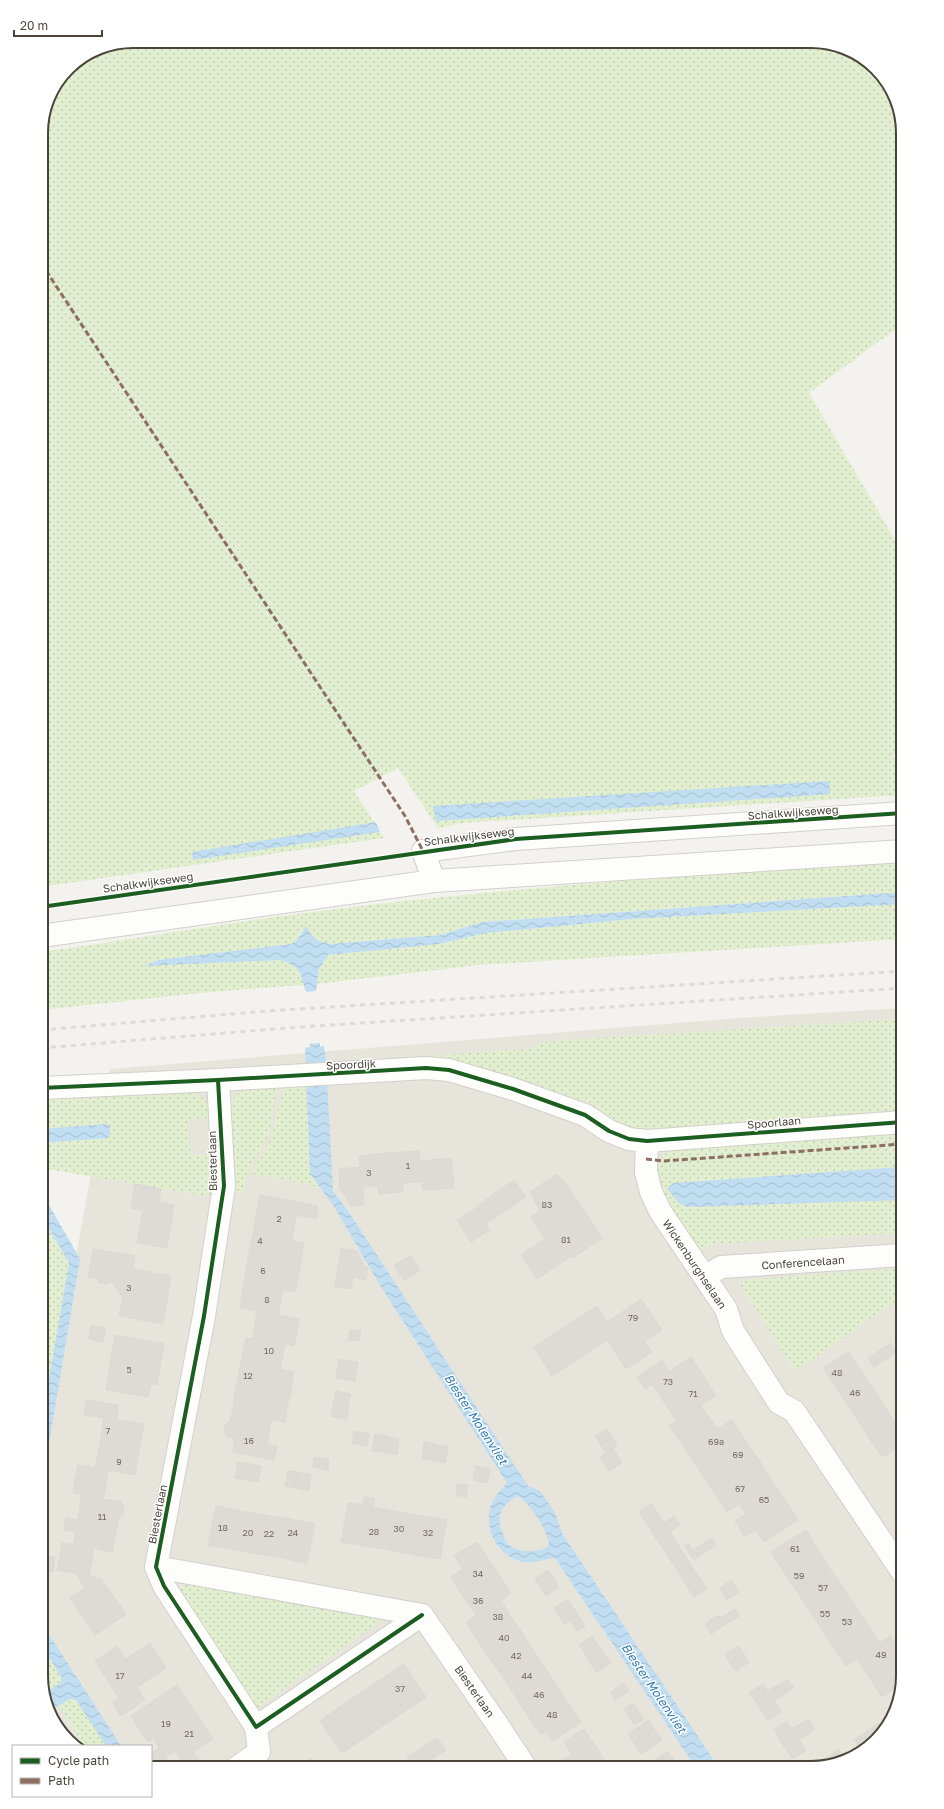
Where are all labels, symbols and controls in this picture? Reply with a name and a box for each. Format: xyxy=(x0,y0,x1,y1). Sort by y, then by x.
scale bar xyxy=(14,12,102,38)
text: 20 m xyxy=(20,18,48,33)
street label: Schalkwijkseweg xyxy=(747,802,839,822)
street label: Schalkwijkseweg xyxy=(423,824,515,848)
street label: Schalkwijkseweg xyxy=(102,869,194,895)
street label: Spoordijk xyxy=(326,1056,376,1072)
street label: Spoorlaan xyxy=(747,1113,801,1131)
street label: Biesterlaan xyxy=(205,1131,219,1191)
house number: 1 xyxy=(406,1160,411,1171)
house number: 3 xyxy=(366,1167,372,1178)
house number: 83 xyxy=(542,1199,552,1210)
house number: 2 xyxy=(276,1213,282,1224)
street label: Wickenburghselaan xyxy=(660,1217,730,1311)
house number: 81 xyxy=(561,1234,572,1245)
house number: 4 xyxy=(257,1235,263,1246)
street label: Conferencelaan xyxy=(761,1253,845,1271)
house number: 6 xyxy=(260,1265,266,1276)
house number: 3 xyxy=(126,1282,132,1293)
house number: 8 xyxy=(264,1294,270,1305)
house number: 79 xyxy=(628,1312,638,1323)
house number: 10 xyxy=(264,1345,274,1356)
house number: 5 xyxy=(126,1364,132,1375)
house number: 48 xyxy=(832,1367,842,1378)
house number: 12 xyxy=(243,1370,253,1381)
water label: Biester Molenvliet xyxy=(441,1371,512,1468)
house number: 73 xyxy=(663,1376,673,1387)
house number: 46 xyxy=(850,1387,860,1398)
house number: 71 xyxy=(688,1388,698,1399)
house number: 7 xyxy=(106,1425,111,1436)
house number: 16 xyxy=(244,1435,254,1446)
house number: 69a xyxy=(708,1436,724,1447)
house number: 69 xyxy=(733,1449,743,1460)
house number: 9 xyxy=(116,1456,122,1467)
street label: Biesterlaan xyxy=(145,1483,169,1545)
house number: 67 xyxy=(735,1483,745,1494)
house number: 65 xyxy=(759,1494,769,1505)
house number: 11 xyxy=(98,1511,107,1522)
house number: 18 xyxy=(218,1522,228,1533)
house number: 30 xyxy=(394,1523,405,1534)
house number: 28 xyxy=(369,1526,379,1537)
house number: 20 xyxy=(243,1527,254,1538)
house number: 24 xyxy=(288,1527,299,1538)
house number: 32 xyxy=(423,1527,433,1538)
house number: 22 xyxy=(264,1528,274,1539)
house number: 61 xyxy=(790,1543,801,1554)
house number: 34 xyxy=(473,1568,484,1579)
house number: 59 xyxy=(794,1570,804,1581)
house number: 57 xyxy=(818,1582,828,1593)
house number: 36 xyxy=(473,1595,483,1606)
house number: 55 xyxy=(820,1608,830,1619)
house number: 38 xyxy=(493,1611,503,1622)
house number: 53 xyxy=(842,1616,852,1627)
house number: 40 xyxy=(498,1632,510,1643)
water label: Biester Molenvliet xyxy=(618,1640,690,1737)
house number: 49 xyxy=(876,1649,886,1660)
house number: 42 xyxy=(511,1650,521,1661)
street label: Biesterlaan xyxy=(452,1663,498,1719)
house number: 17 xyxy=(115,1670,125,1681)
house number: 44 xyxy=(522,1670,533,1681)
house number: 37 xyxy=(395,1683,405,1694)
house number: 46 xyxy=(534,1689,544,1700)
house number: 48 xyxy=(547,1709,557,1720)
house number: 19 xyxy=(161,1718,171,1729)
house number: 21 xyxy=(184,1728,194,1739)
legend xyxy=(12,1745,152,1797)
text: Cycle path xyxy=(48,1753,109,1768)
text: Path xyxy=(48,1773,75,1788)

